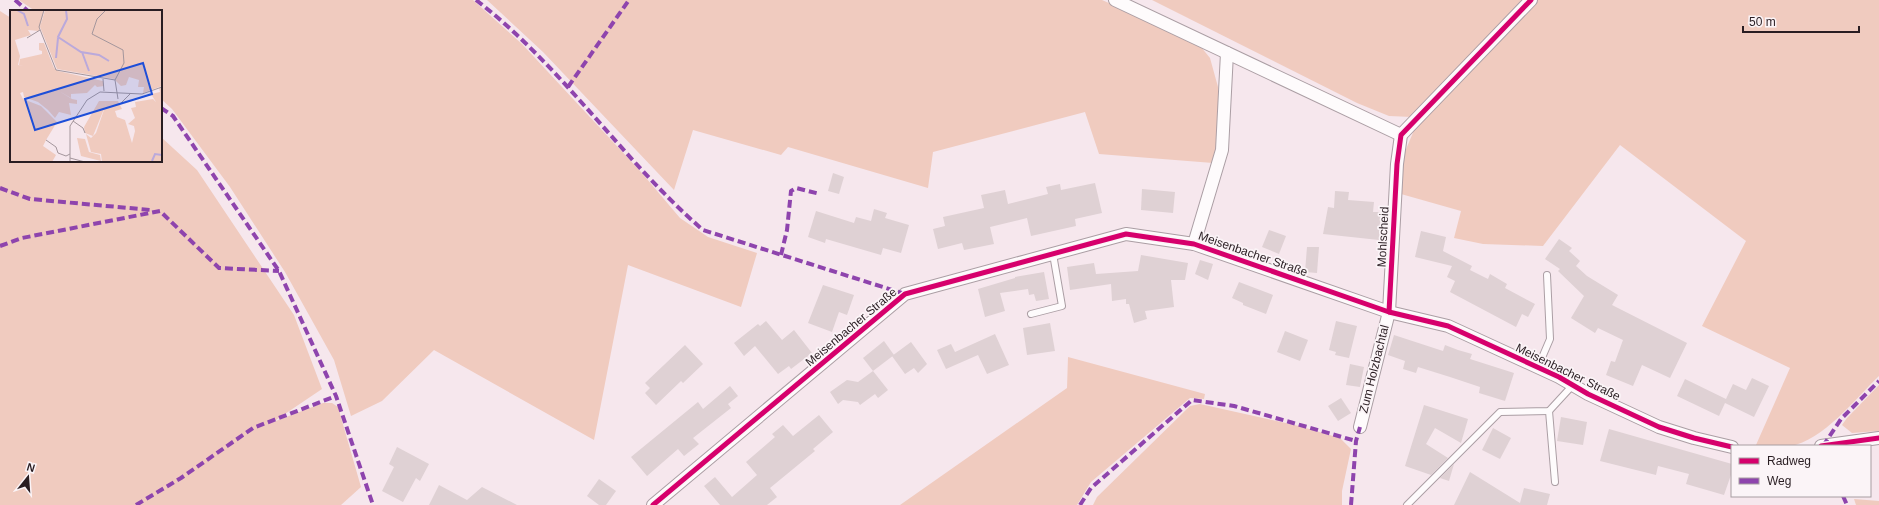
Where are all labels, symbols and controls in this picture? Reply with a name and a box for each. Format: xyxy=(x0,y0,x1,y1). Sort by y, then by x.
scale bar xyxy=(1743,8,1859,34)
inset map xyxy=(10,10,162,162)
text: 50 m xyxy=(1749,15,1776,29)
street label: Mohlscheid xyxy=(1374,206,1392,268)
street label: Meisenbacher Straße xyxy=(1196,229,1310,279)
street label: Meisenbacher Straße xyxy=(803,285,900,369)
street label: Zum Holzbachtal xyxy=(1356,324,1392,414)
street label: Meisenbacher Straße xyxy=(1513,341,1623,404)
legend xyxy=(1731,445,1871,497)
text: Radweg xyxy=(1767,454,1811,468)
north arrow xyxy=(8,457,48,497)
text: N xyxy=(25,461,37,474)
text: Weg xyxy=(1767,474,1791,488)

